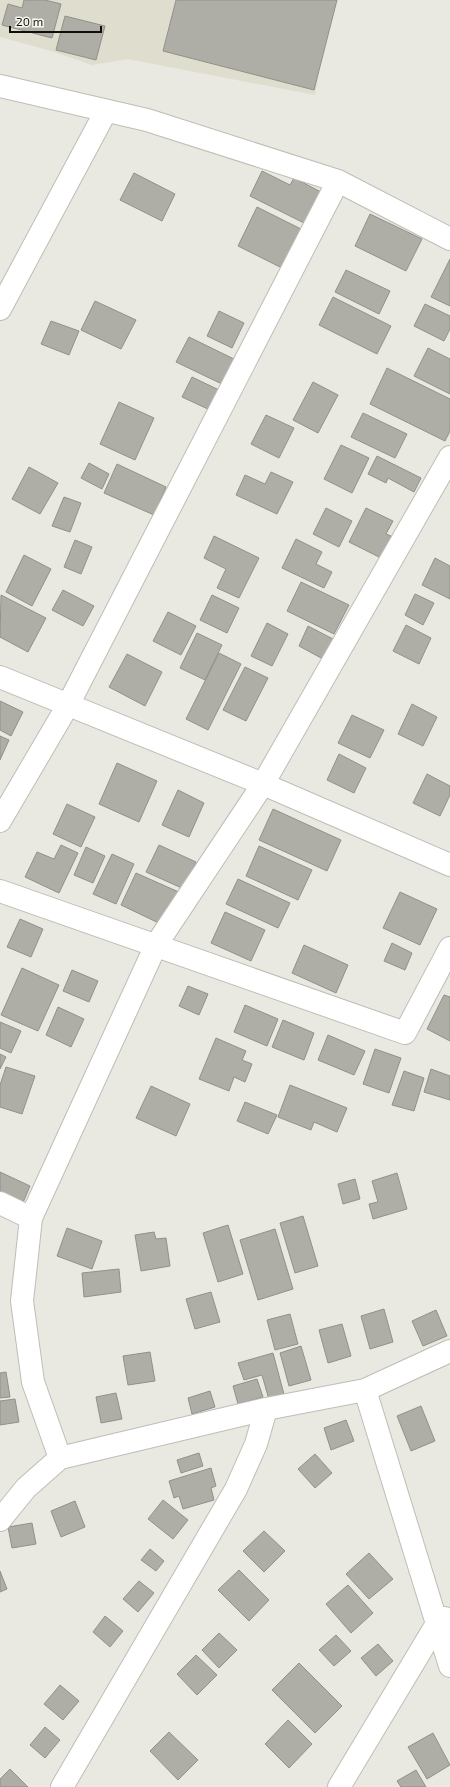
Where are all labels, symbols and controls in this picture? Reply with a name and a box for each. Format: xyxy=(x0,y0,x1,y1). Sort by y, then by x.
scale bar xyxy=(10,8,101,34)
text: 20 m xyxy=(16,14,43,28)

